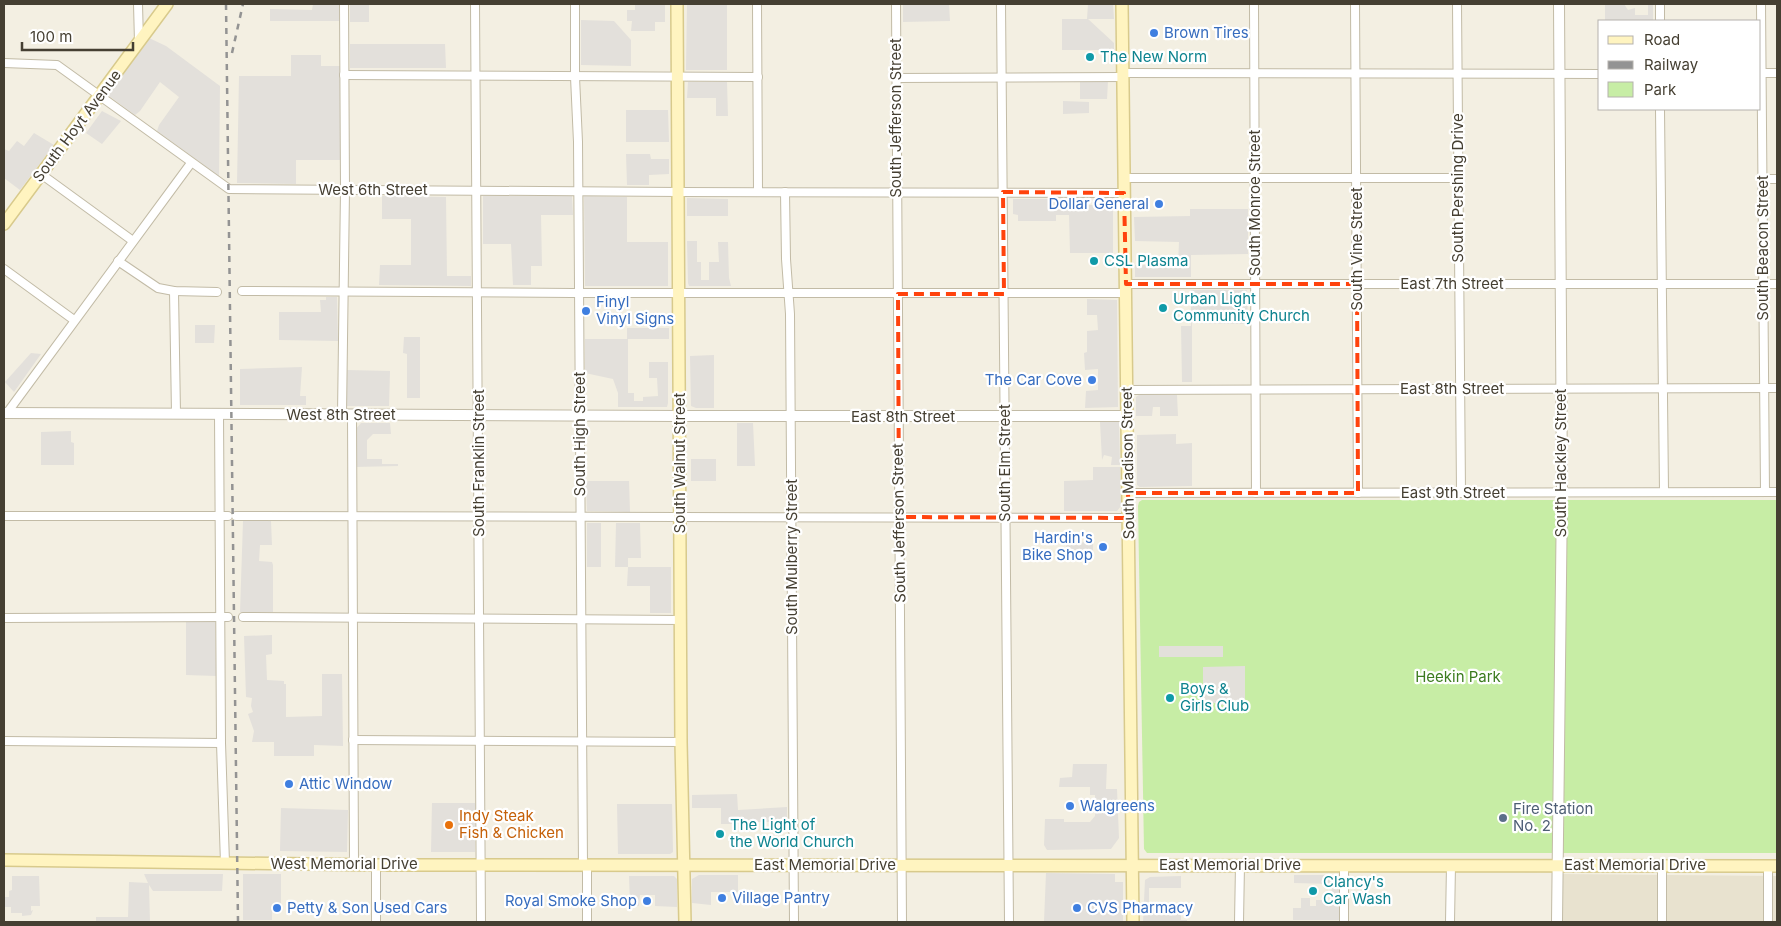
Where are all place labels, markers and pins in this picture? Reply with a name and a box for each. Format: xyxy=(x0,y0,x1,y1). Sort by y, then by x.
place label: Brown Tires xyxy=(1164,23,1249,42)
marker: Brown Tires xyxy=(1148,27,1160,39)
place label: The New Norm xyxy=(1100,47,1207,66)
marker: The New Norm xyxy=(1084,51,1096,63)
place label: Dollar General xyxy=(1048,194,1149,213)
marker: Dollar General xyxy=(1153,198,1165,210)
place label: CSL Plasma xyxy=(1104,251,1188,270)
marker: CSL Plasma xyxy=(1088,255,1100,267)
place label: Urban Light Community Church xyxy=(1173,289,1310,325)
place label: Finyl Vinyl Signs xyxy=(596,292,674,328)
marker: Urban Light Community Church xyxy=(1157,302,1169,314)
marker: Finyl Vinyl Signs xyxy=(580,305,592,317)
place label: The Car Cove xyxy=(985,370,1082,389)
marker: The Car Cove xyxy=(1086,374,1098,386)
place label: Hardin's Bike Shop xyxy=(1022,528,1093,564)
marker: Hardin's Bike Shop xyxy=(1097,541,1109,553)
place label: Boys & Girls Club xyxy=(1180,679,1249,715)
marker: Boys & Girls Club xyxy=(1164,692,1176,704)
place label: Attic Window xyxy=(299,774,392,793)
marker: Attic Window xyxy=(283,778,295,790)
place label: Walgreens xyxy=(1080,796,1155,815)
place label: Fire Station No. 2 xyxy=(1513,799,1593,835)
marker: Walgreens xyxy=(1064,800,1076,812)
place label: Indy Steak Fish & Chicken xyxy=(459,806,564,842)
marker: Fire Station No. 2 xyxy=(1497,812,1509,824)
place label: The Light of the World Church xyxy=(730,815,854,851)
marker: Indy Steak Fish & Chicken xyxy=(443,819,455,831)
marker: The Light of the World Church xyxy=(714,828,726,840)
place label: Clancy's Car Wash xyxy=(1323,872,1391,908)
marker: Clancy's Car Wash xyxy=(1307,885,1319,897)
place label: Village Pantry xyxy=(732,888,830,907)
place label: Royal Smoke Shop xyxy=(505,891,637,910)
marker: Village Pantry xyxy=(716,892,728,904)
marker: Royal Smoke Shop xyxy=(641,895,653,907)
place label: Petty & Son Used Cars xyxy=(287,898,447,917)
place label: CVS Pharmacy xyxy=(1087,898,1194,917)
marker: Petty & Son Used Cars xyxy=(271,902,283,914)
marker: CVS Pharmacy xyxy=(1071,902,1083,914)

